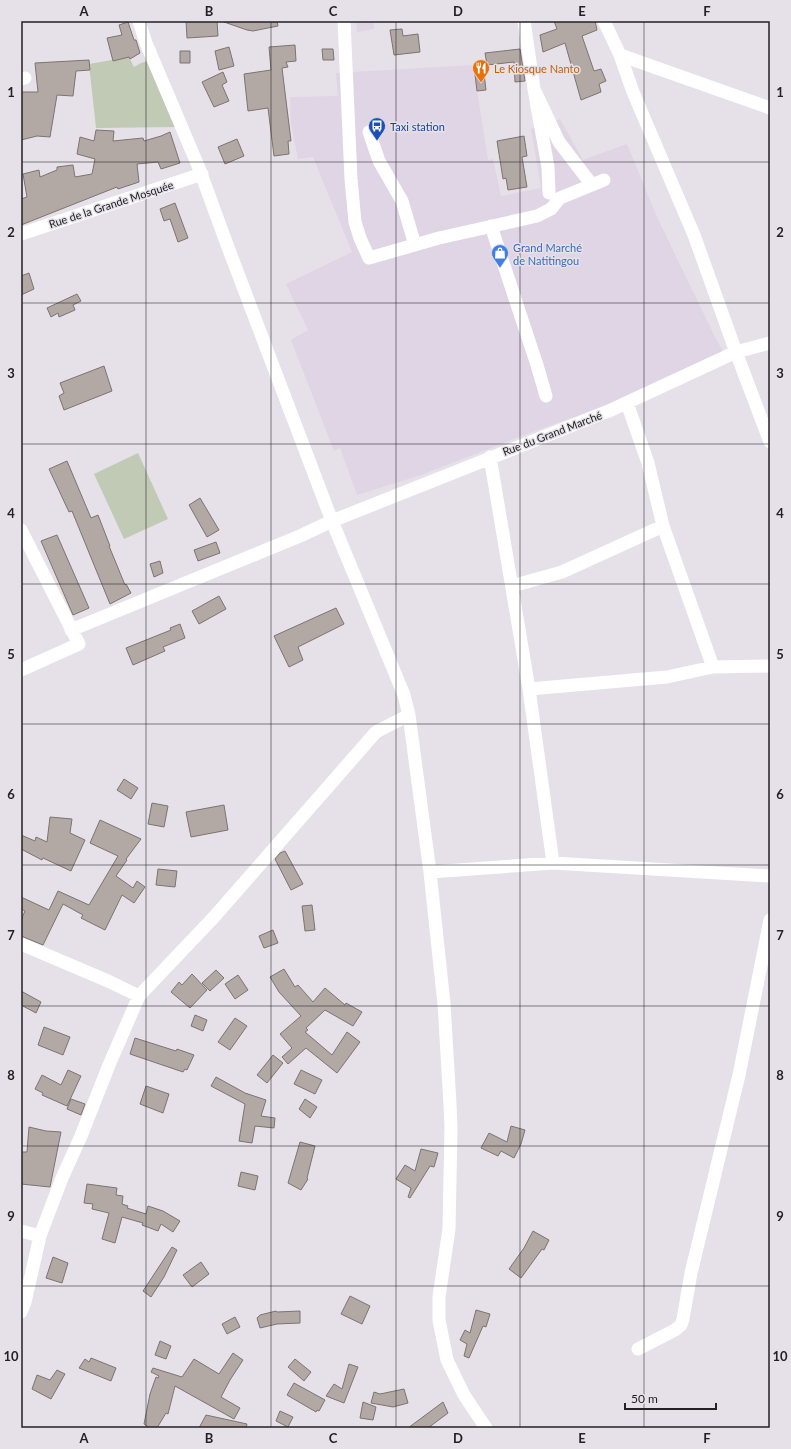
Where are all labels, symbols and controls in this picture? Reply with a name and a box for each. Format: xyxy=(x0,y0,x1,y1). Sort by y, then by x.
text: A xyxy=(78,3,89,19)
text: B xyxy=(205,3,214,19)
text: C xyxy=(329,3,338,19)
text: D xyxy=(453,3,463,19)
text: E xyxy=(578,3,586,19)
text: F xyxy=(703,3,711,19)
restaurant icon: Le Kiosque Nanto xyxy=(471,58,491,83)
place label: Le Kiosque Nanto xyxy=(494,62,580,75)
text: 1 xyxy=(7,84,15,100)
text: 1 xyxy=(776,84,784,100)
bus stop icon: Taxi station xyxy=(367,116,387,141)
place label: Taxi station xyxy=(390,120,445,133)
street label: Rue de la Grande Mosquée xyxy=(47,178,175,230)
text: 2 xyxy=(7,224,15,240)
text: 2 xyxy=(776,224,784,240)
place label: Grand Marché de Natitingou xyxy=(513,241,582,267)
shop icon: Grand Marché de Natitingou xyxy=(490,243,510,268)
text: 3 xyxy=(7,365,15,381)
text: 3 xyxy=(776,365,784,381)
street label: Rue du Grand Marché xyxy=(500,408,604,458)
text: 4 xyxy=(7,505,15,521)
text: 4 xyxy=(776,505,784,521)
text: 5 xyxy=(7,646,15,662)
text: 5 xyxy=(776,646,784,662)
text: 6 xyxy=(7,786,15,802)
text: 6 xyxy=(776,786,784,802)
text: 7 xyxy=(7,927,15,943)
text: 7 xyxy=(776,927,784,943)
text: 8 xyxy=(7,1067,15,1083)
text: 8 xyxy=(776,1067,784,1083)
text: 9 xyxy=(7,1208,15,1224)
text: 9 xyxy=(776,1208,784,1224)
text: 10 xyxy=(3,1348,19,1364)
text: 10 xyxy=(772,1348,788,1364)
scale bar xyxy=(625,1385,716,1411)
text: 50 m xyxy=(631,1391,658,1406)
text: A xyxy=(78,1430,89,1446)
text: B xyxy=(205,1430,214,1446)
text: C xyxy=(329,1430,338,1446)
text: D xyxy=(453,1430,463,1446)
text: E xyxy=(578,1430,586,1446)
text: F xyxy=(703,1430,711,1446)

